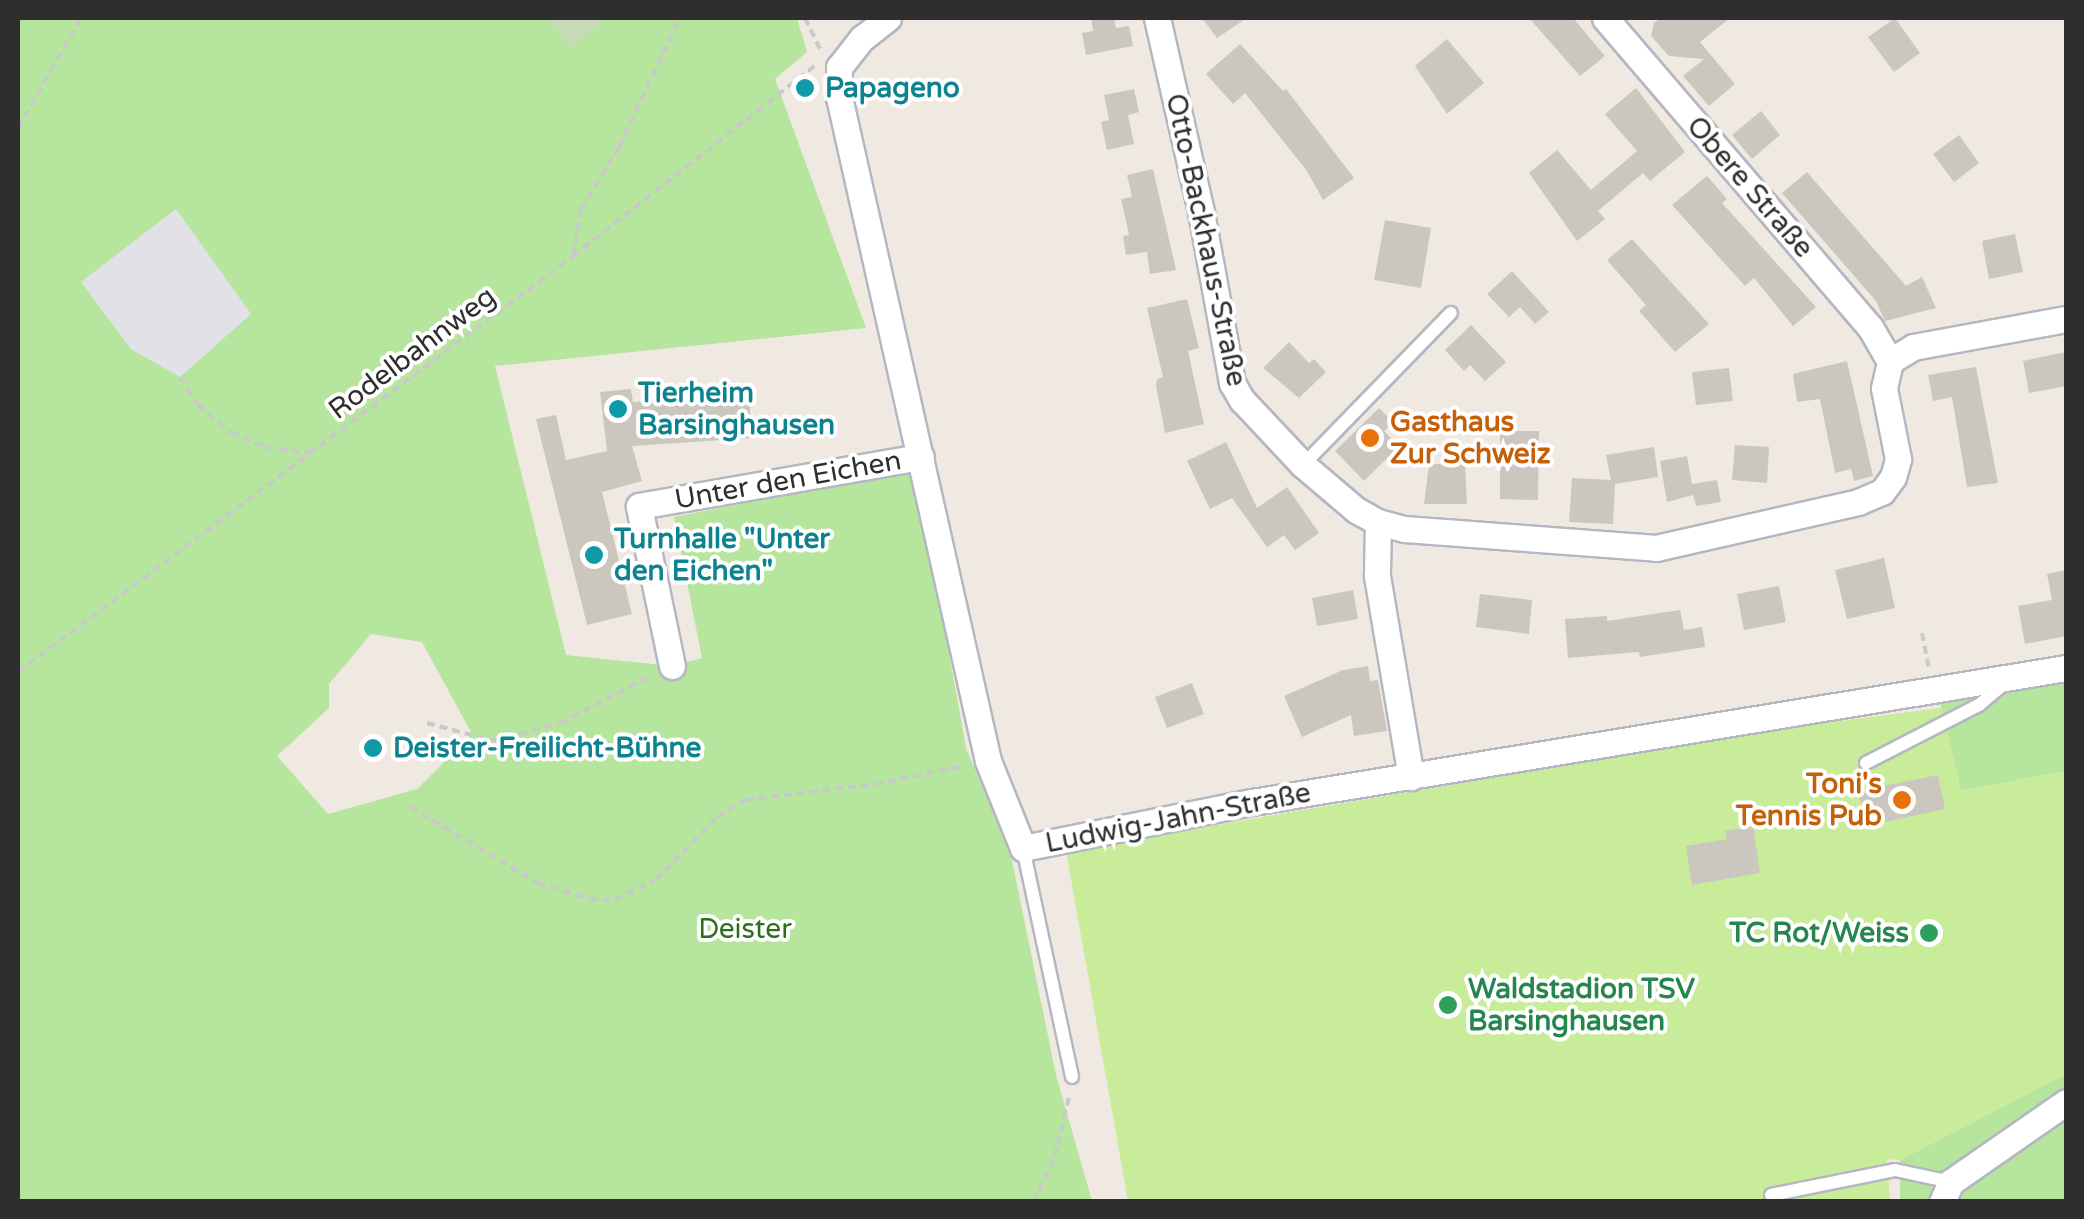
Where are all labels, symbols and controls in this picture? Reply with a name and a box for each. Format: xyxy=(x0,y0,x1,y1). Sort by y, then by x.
place label: Papageno xyxy=(825,71,960,105)
marker: Papageno xyxy=(794,77,816,99)
street label: Otto-Backhaus-Straße xyxy=(1159,91,1253,389)
street label: Obere Straße xyxy=(1680,110,1820,264)
street label: Rodelbahnweg xyxy=(322,279,502,427)
place label: Tierheim Barsinghausen xyxy=(638,376,835,442)
marker: Tierheim Barsinghausen xyxy=(607,398,629,420)
place label: Gasthaus Zur Schweiz xyxy=(1390,405,1551,471)
marker: Gasthaus Zur Schweiz xyxy=(1359,427,1381,449)
street label: Unter den Eichen xyxy=(672,444,904,516)
place label: Turnhalle "Unter den Eichen" xyxy=(614,522,830,588)
marker: Turnhalle "Unter den Eichen" xyxy=(583,544,605,566)
place label: Deister-Freilicht-Bühne xyxy=(393,731,701,765)
marker: Deister-Freilicht-Bühne xyxy=(362,737,384,759)
place label: Toni's Tennis Pub xyxy=(1736,767,1882,833)
street label: Ludwig-Jahn-Straße xyxy=(1043,776,1313,860)
marker: Toni's Tennis Pub xyxy=(1891,789,1913,811)
park label: Deister xyxy=(698,912,792,946)
place label: TC Rot/Weiss xyxy=(1729,916,1909,950)
marker: TC Rot/Weiss xyxy=(1918,922,1940,944)
place label: Waldstadion TSV Barsinghausen xyxy=(1468,972,1695,1038)
marker: Waldstadion TSV Barsinghausen xyxy=(1437,994,1459,1016)

